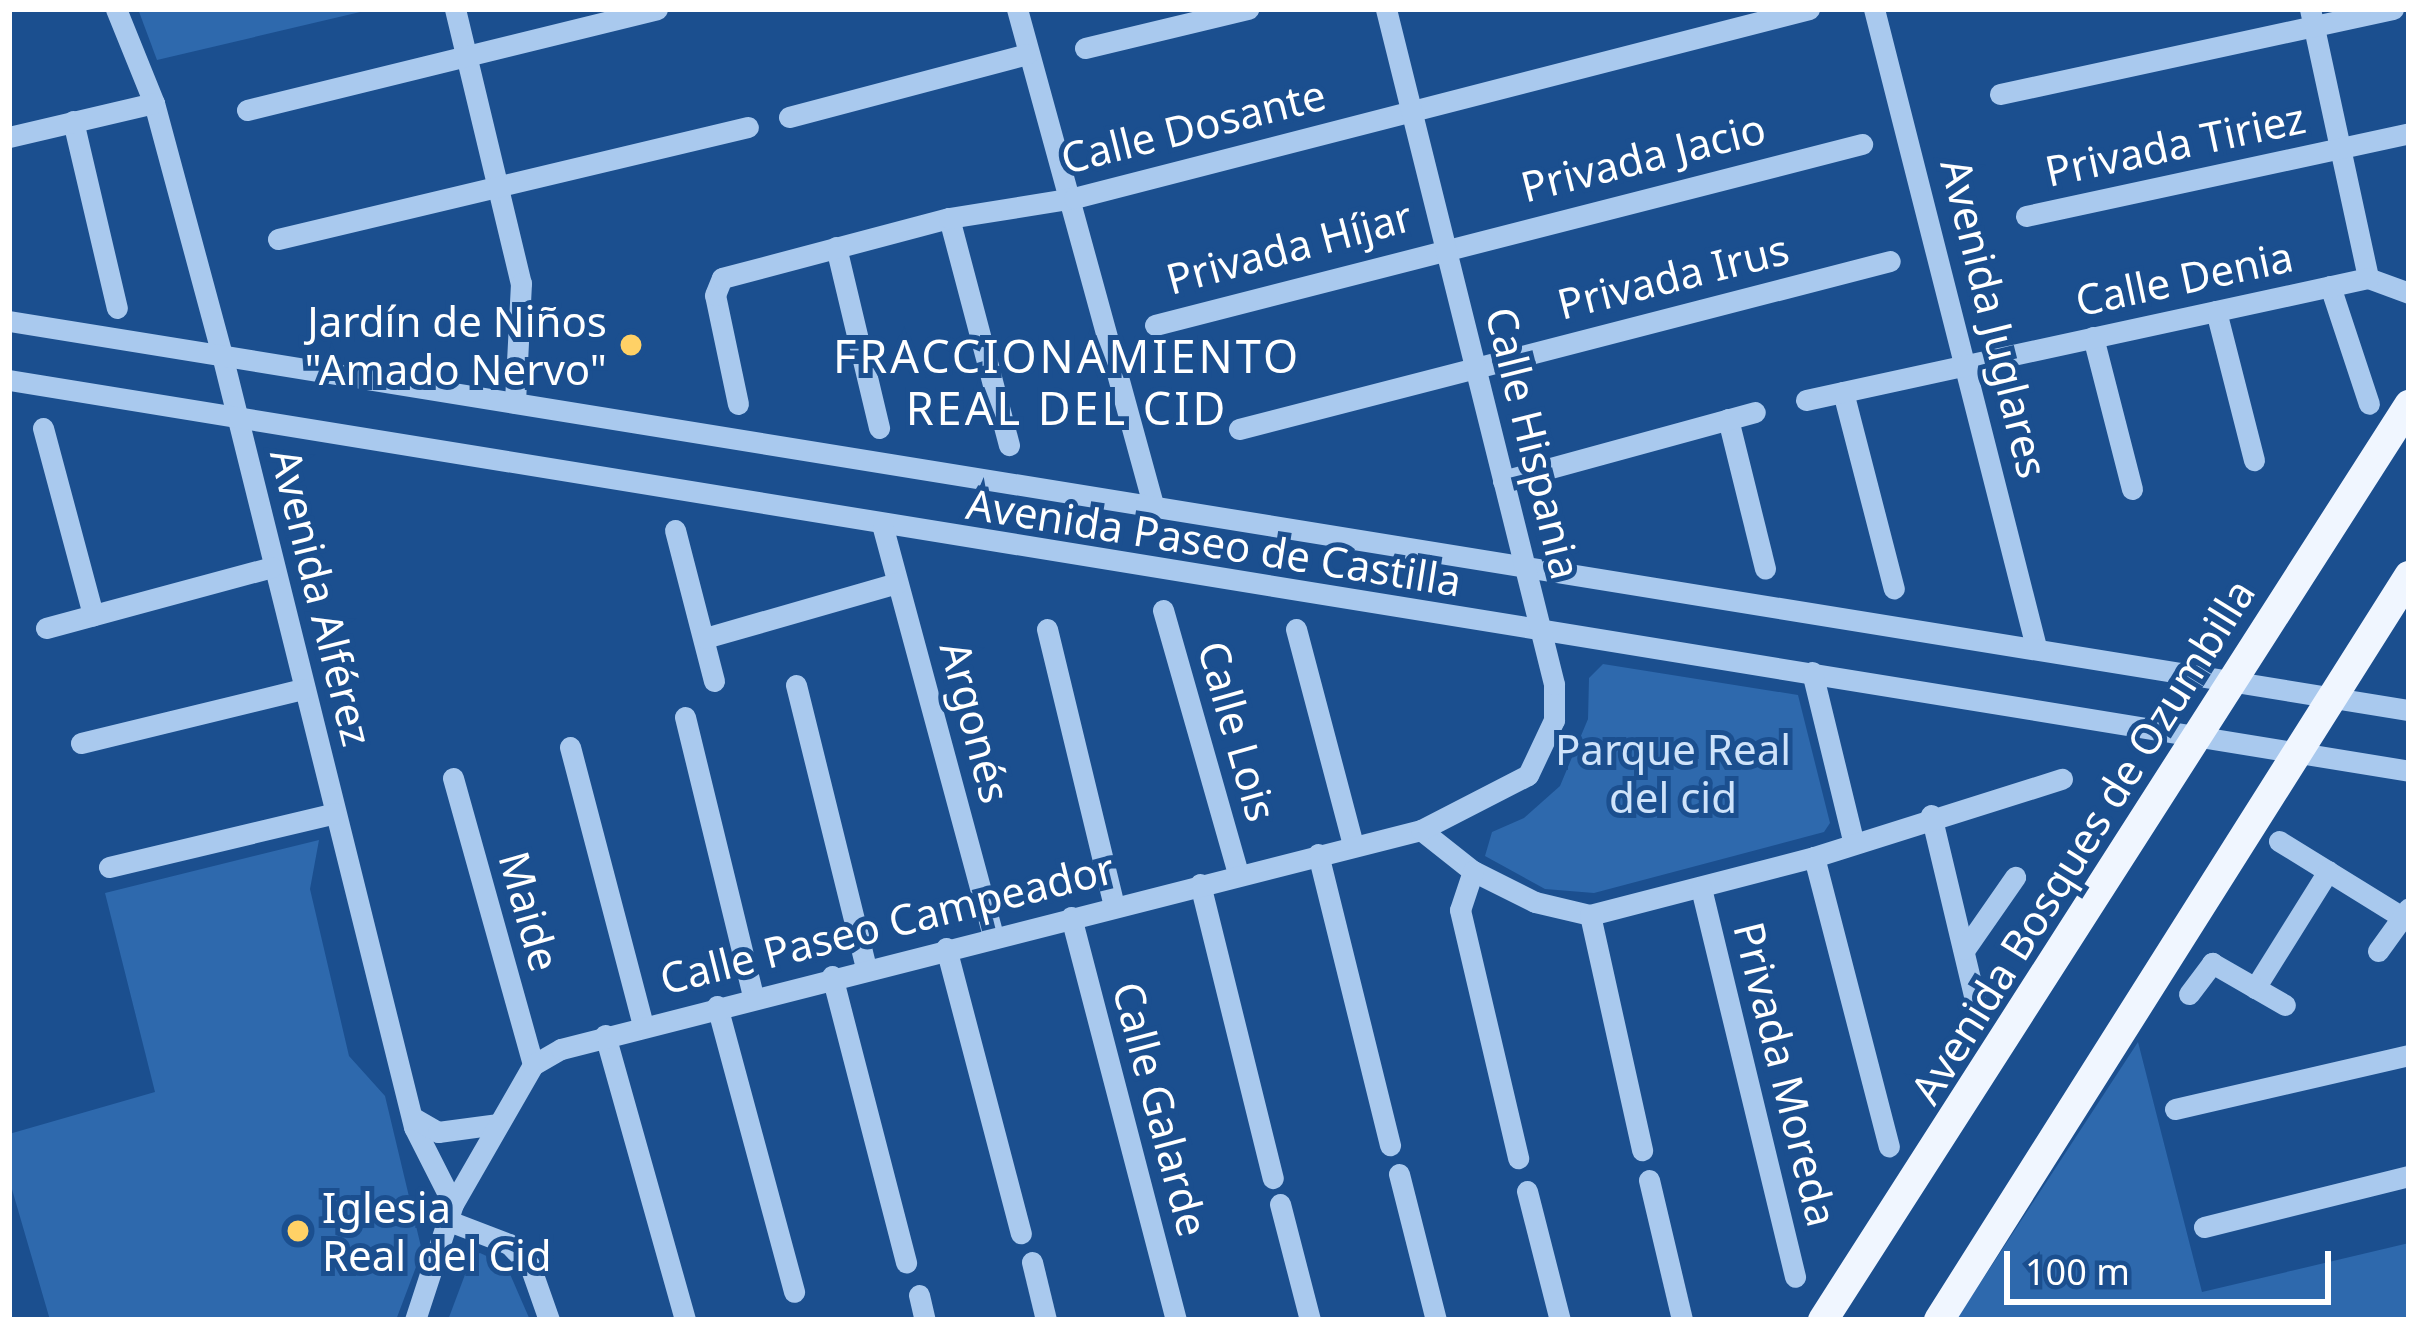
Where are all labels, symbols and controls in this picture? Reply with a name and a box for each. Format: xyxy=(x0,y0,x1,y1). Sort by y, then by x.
street label: Calle Dosante xyxy=(1055,69,1331,183)
street label: Privada Tiriez xyxy=(2041,92,2309,196)
street label: Privada Jacio xyxy=(1516,102,1770,212)
street label: Avenida Juglares xyxy=(1931,153,2059,483)
street label: Privada Híjar xyxy=(1161,190,1417,304)
street label: Privada Irus xyxy=(1552,223,1794,329)
street label: Calle Denia xyxy=(2071,230,2297,326)
place label: Jardín de Niños "Amado Nervo" xyxy=(305,296,607,394)
street label: Calle Hispania xyxy=(1476,302,1592,584)
district label: FRACCIONAMIENTO REAL DEL CID xyxy=(833,329,1301,435)
marker: Jardín de Niños "Amado Nervo" xyxy=(618,332,644,358)
street label: Avenida Alférez xyxy=(261,443,383,751)
street label: Avenida Paseo de Castilla xyxy=(963,478,1465,606)
street label: Avenida Bosques de Ozumbilla xyxy=(1899,570,2265,1112)
street label: Calle Lois xyxy=(1188,635,1288,827)
street label: Argonés xyxy=(930,636,1022,808)
park label: Parque Real del cid xyxy=(1555,724,1791,822)
street label: Calle Paseo Campeador xyxy=(655,842,1119,1004)
street label: Maide xyxy=(489,845,571,977)
street label: Privada Moreda xyxy=(1724,917,1848,1231)
street label: Calle Galarde xyxy=(1103,976,1219,1242)
place label: Iglesia Real del Cid xyxy=(322,1182,552,1280)
marker: Iglesia Real del Cid xyxy=(285,1218,311,1244)
scale bar xyxy=(2010,1227,2337,1301)
text: 100 m xyxy=(2025,1247,2130,1296)

